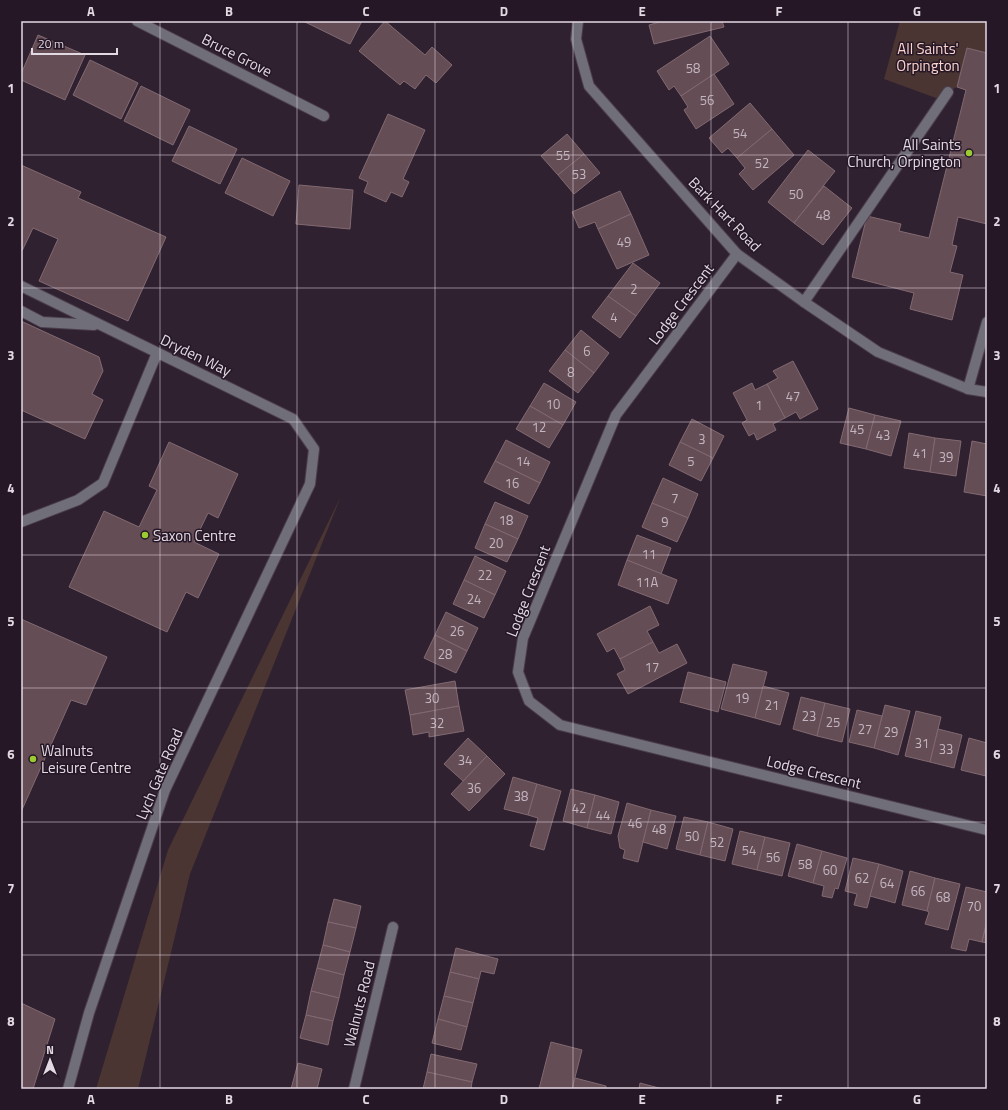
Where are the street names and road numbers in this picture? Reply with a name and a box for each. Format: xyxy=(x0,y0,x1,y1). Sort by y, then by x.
street label: Bruce Grove xyxy=(198,27,276,83)
street label: Bark Hart Road xyxy=(683,171,767,257)
street label: Lodge Crescent xyxy=(643,258,720,349)
street label: Dryden Way xyxy=(157,328,235,382)
street label: Lodge Crescent xyxy=(500,541,556,640)
street label: Lych Gate Road xyxy=(129,725,189,823)
street label: Lodge Crescent xyxy=(764,749,864,795)
street label: Walnuts Road xyxy=(337,958,381,1050)

